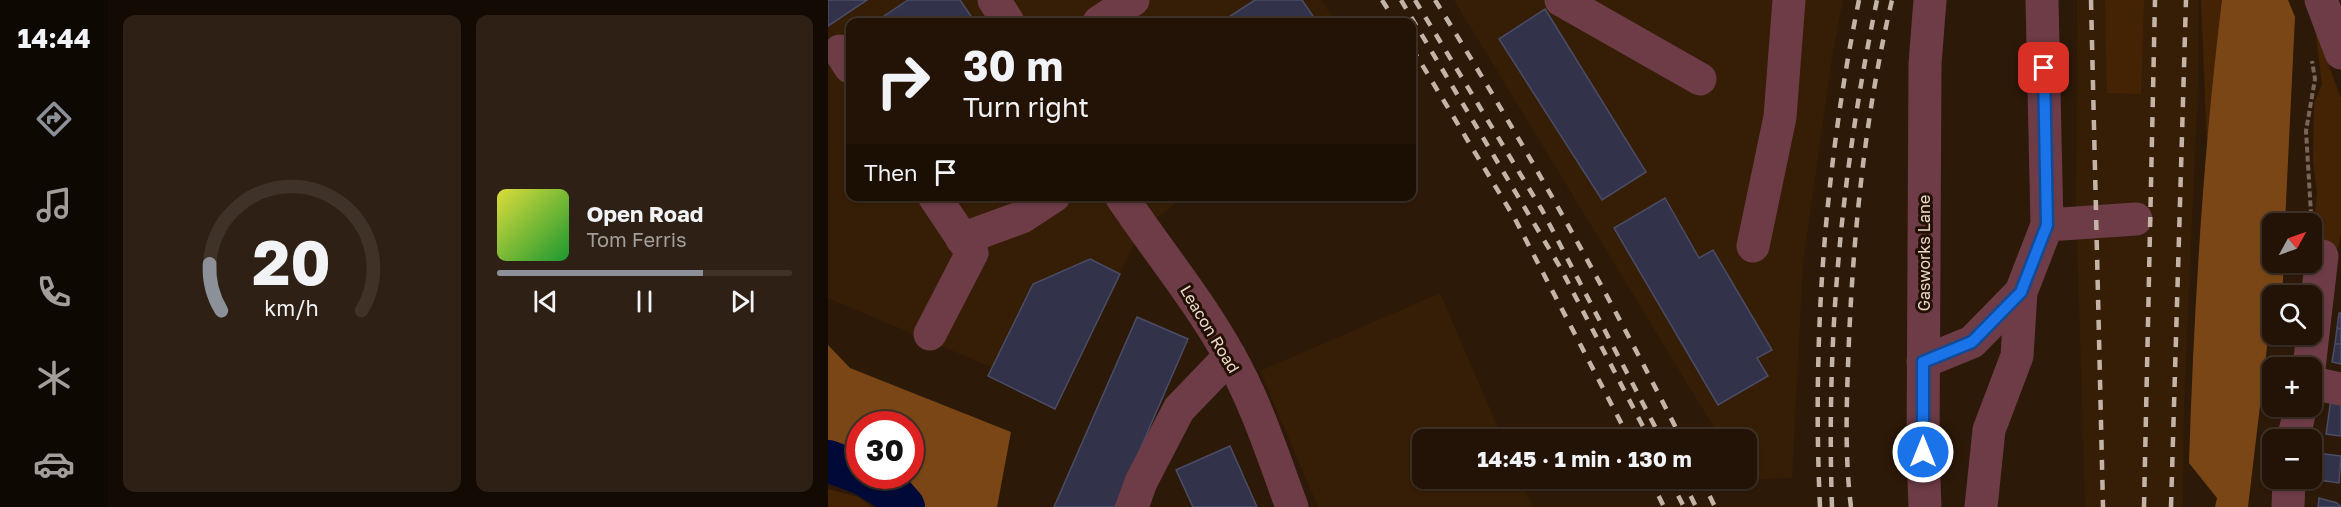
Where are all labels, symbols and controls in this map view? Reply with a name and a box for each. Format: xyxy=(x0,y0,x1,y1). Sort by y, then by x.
text: 14:44 xyxy=(17,22,91,54)
text: 30 m xyxy=(963,40,1063,90)
icon: right xyxy=(864,42,942,120)
pin xyxy=(2018,42,2069,93)
icon: arrive xyxy=(2027,51,2060,84)
text: Turn right xyxy=(963,91,1089,123)
icon: directions xyxy=(33,98,75,140)
icon: arrive xyxy=(929,156,962,189)
text: Then xyxy=(864,159,917,186)
icon: music xyxy=(33,184,75,226)
street label: Gasworks Lane xyxy=(1914,195,1934,311)
text: Open Road xyxy=(587,200,703,227)
north arrow xyxy=(2262,213,2322,273)
map controls xyxy=(2262,213,2322,489)
text: 20 xyxy=(252,224,331,299)
text: Tom Ferris xyxy=(587,227,687,251)
icon: phone xyxy=(33,271,75,313)
street label: Leacon Road xyxy=(1176,282,1244,376)
icon: previous xyxy=(529,285,562,318)
icon: pause xyxy=(628,285,661,318)
icon: next xyxy=(726,285,759,318)
button: search xyxy=(2262,285,2322,345)
text: km/h xyxy=(264,295,319,321)
icon: climate xyxy=(33,357,75,399)
button: + xyxy=(2262,357,2322,417)
speed limit sign: 30 xyxy=(846,411,924,489)
position arrow xyxy=(1891,420,1955,484)
button: − xyxy=(2262,429,2322,489)
icon: car xyxy=(33,443,75,485)
text: 14:45 · 1 min · 130 m xyxy=(1477,445,1692,472)

